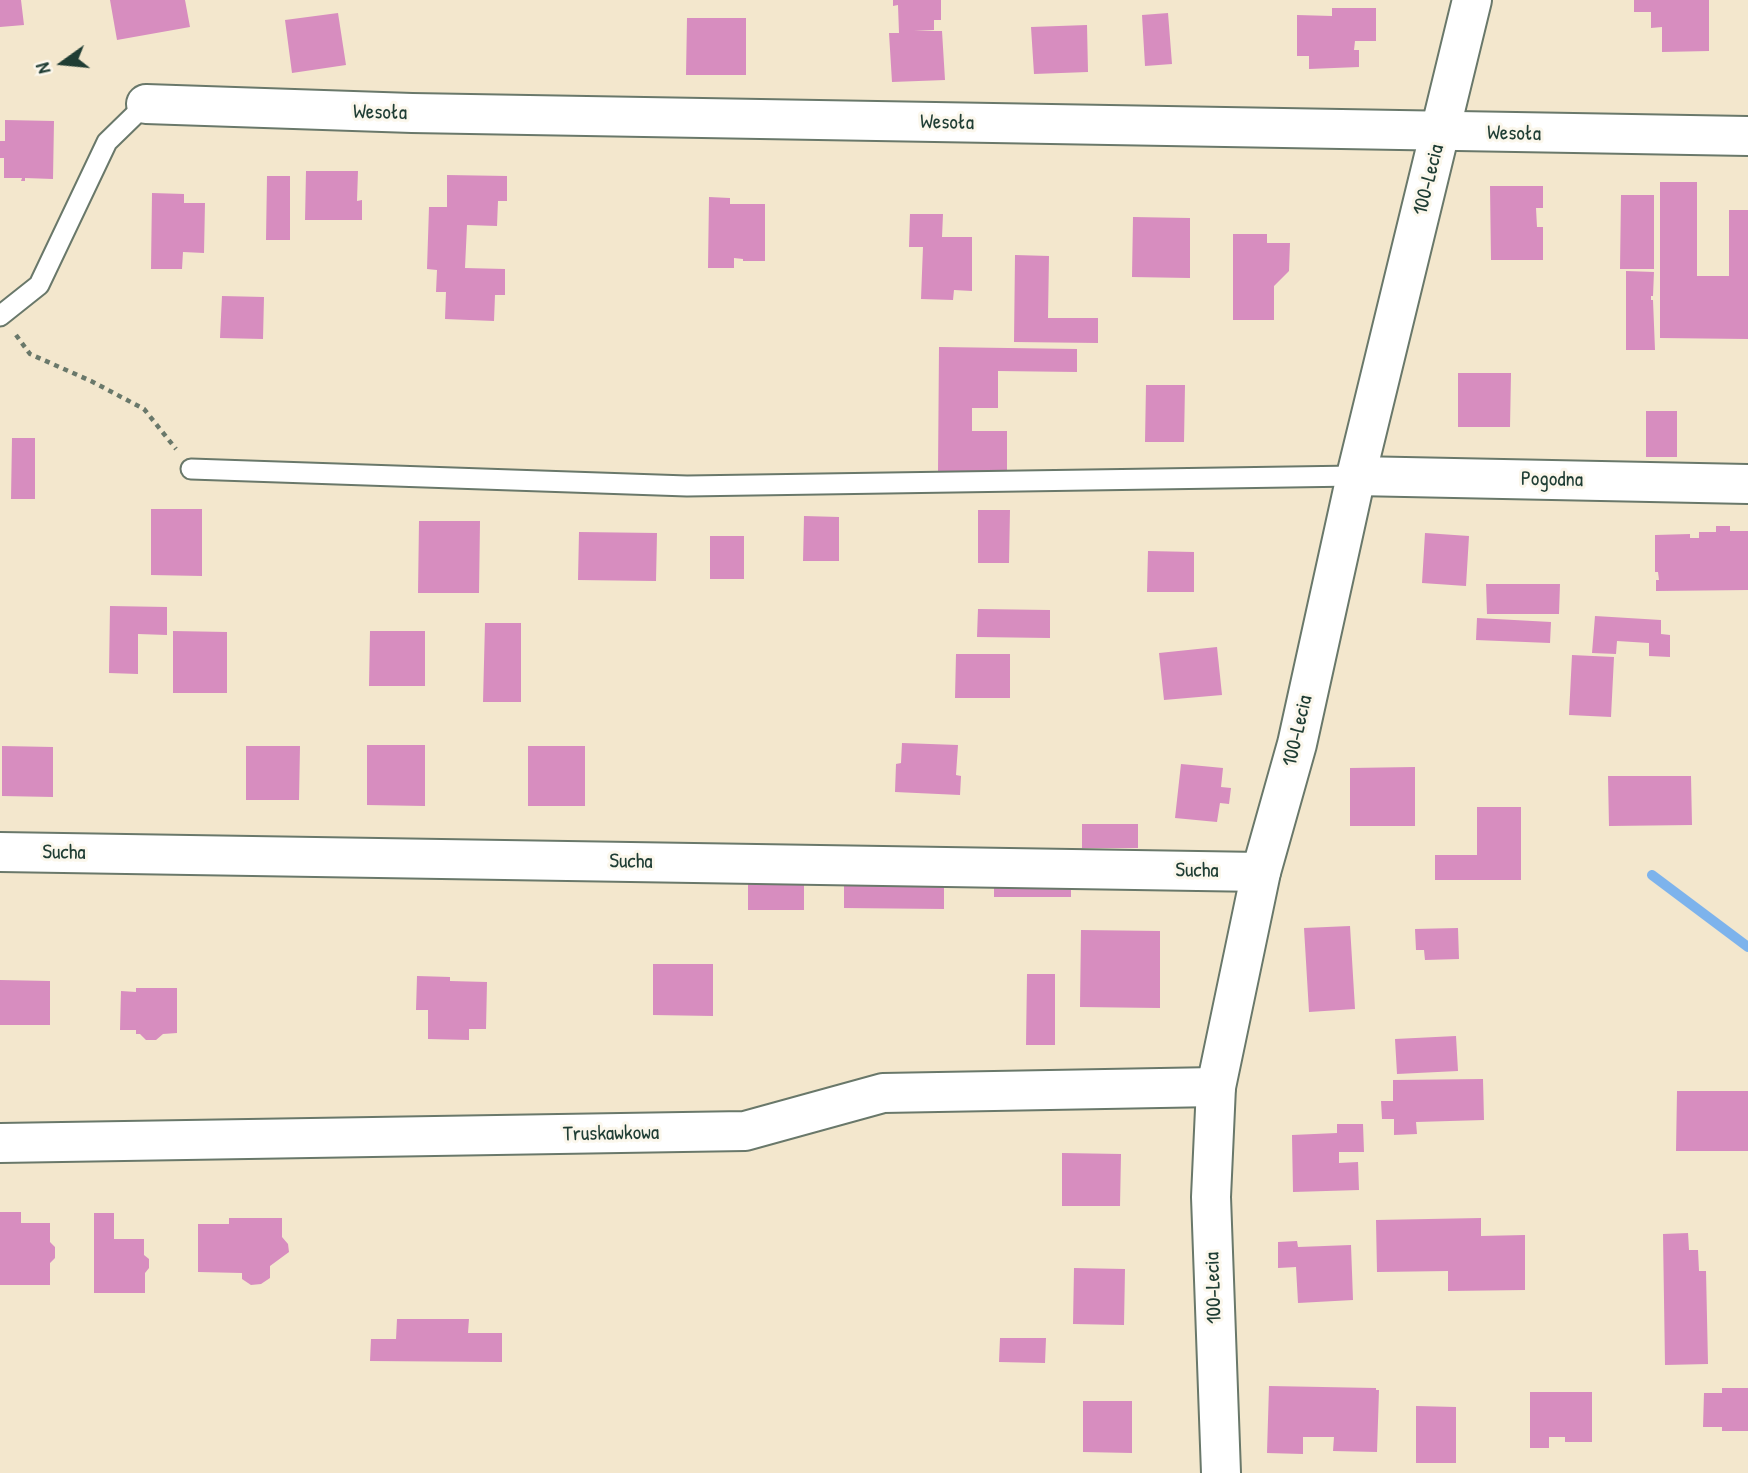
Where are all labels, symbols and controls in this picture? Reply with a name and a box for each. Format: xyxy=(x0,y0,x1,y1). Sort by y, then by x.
north arrow xyxy=(28,28,98,98)
text: N xyxy=(29,60,57,77)
street label: Wesoła xyxy=(353,100,407,126)
street label: Wesoła xyxy=(920,110,974,136)
street label: Wesoła xyxy=(1487,121,1541,147)
street label: 100-Lecia xyxy=(1408,142,1450,218)
street label: Pogodna xyxy=(1521,467,1583,493)
street label: 100-Lecia xyxy=(1278,693,1318,769)
street label: Sucha xyxy=(42,840,86,866)
street label: Sucha xyxy=(609,849,653,875)
street label: Sucha xyxy=(1175,858,1219,884)
street label: Truskawkowa xyxy=(563,1121,659,1147)
street label: 100-Lecia xyxy=(1200,1251,1228,1325)

